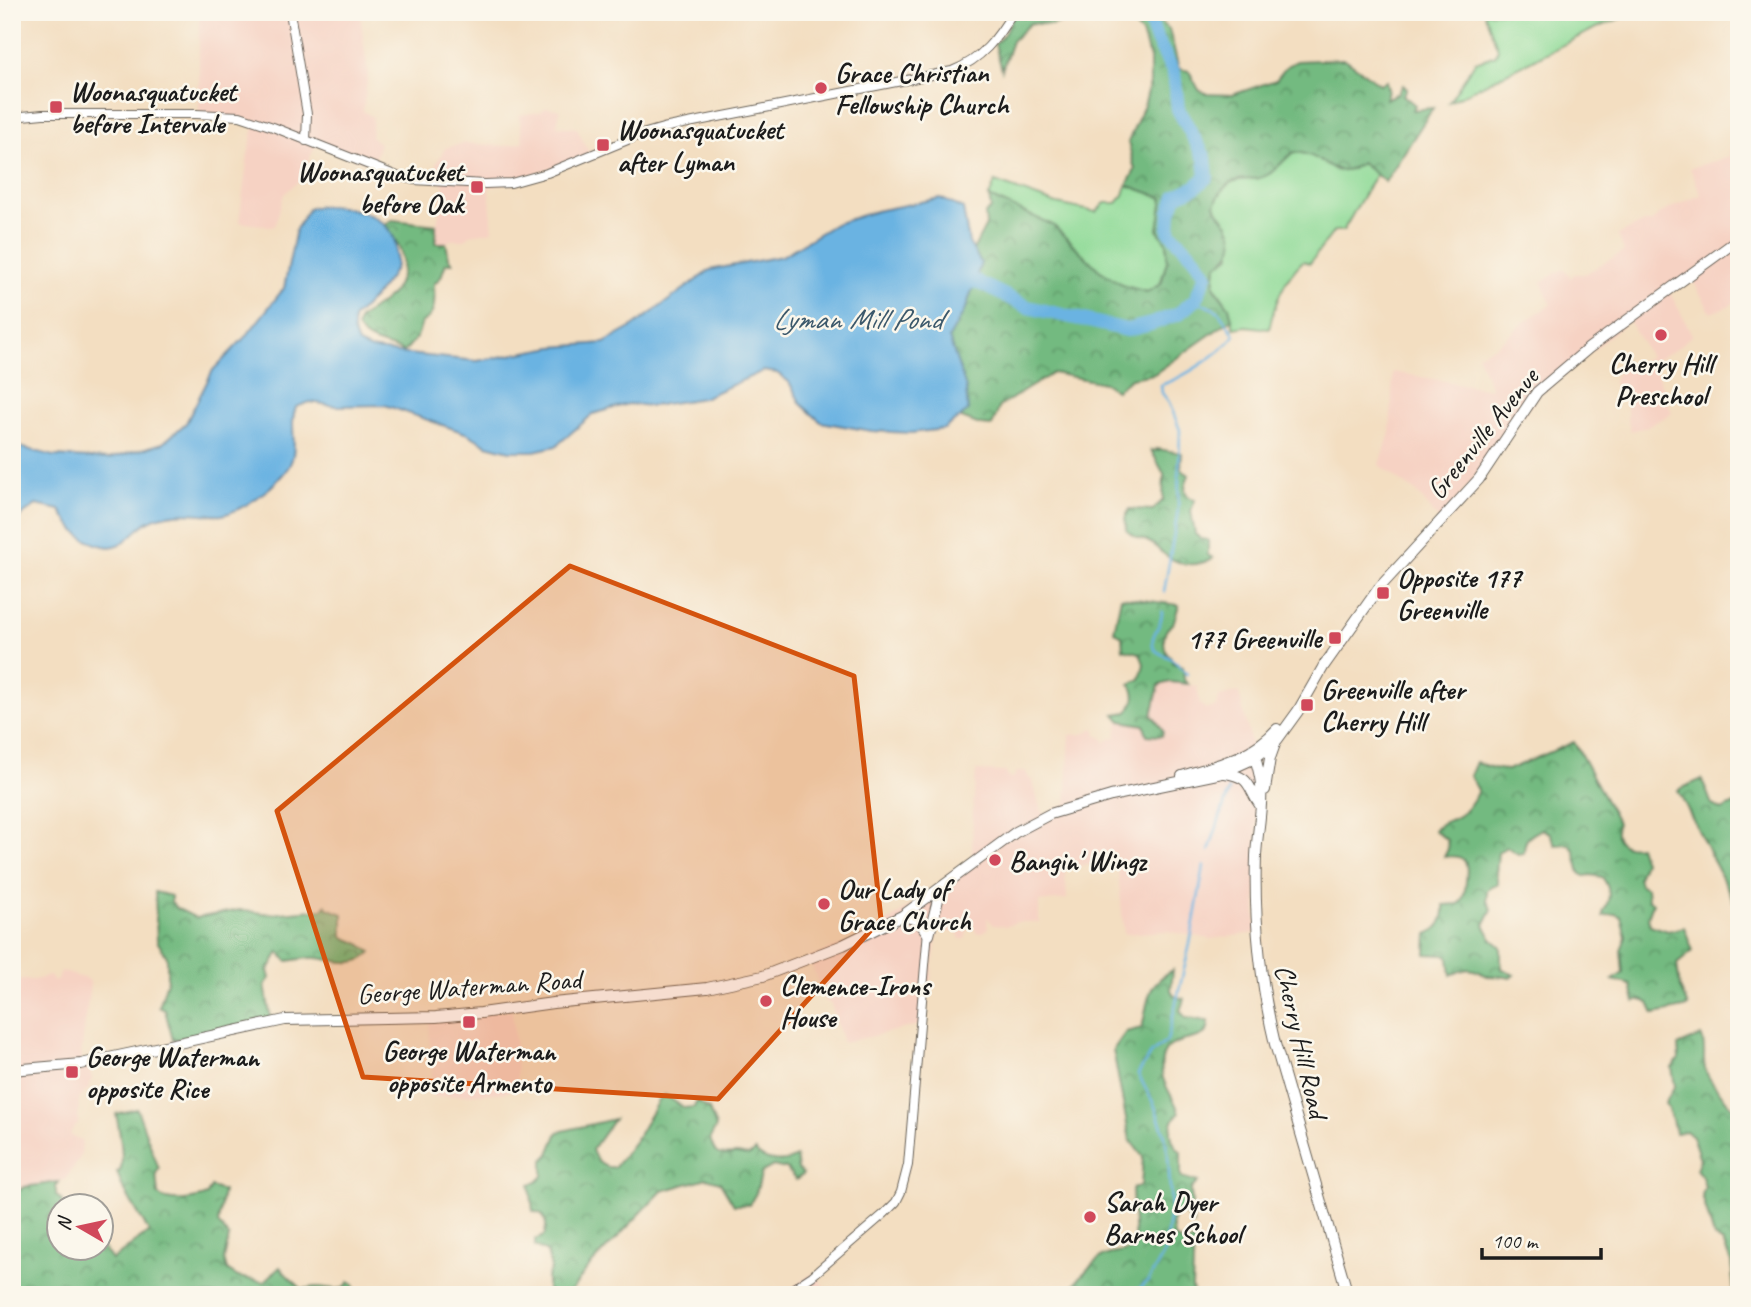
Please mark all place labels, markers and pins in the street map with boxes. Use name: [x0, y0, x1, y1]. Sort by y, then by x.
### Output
place label: Grace Christian Fellowship Church: [835, 55, 1010, 122]
place label: Woonasquatucket before Intervale: [70, 74, 239, 141]
marker: Grace Christian Fellowship Church: [813, 80, 829, 96]
marker: Woonasquatucket before Intervale: [48, 99, 64, 115]
place label: Woonasquatucket after Lyman: [617, 112, 786, 180]
marker: Woonasquatucket after Lyman: [595, 137, 611, 153]
place label: Woonasquatucket before Oak: [297, 154, 466, 221]
marker: Woonasquatucket before Oak: [469, 179, 485, 195]
marker: Cherry Hill Preschool: [1653, 327, 1669, 343]
place label: Cherry Hill Preschool: [1609, 346, 1718, 413]
place label: Opposite 177 Greenville: [1397, 560, 1523, 627]
marker: Opposite 177 Greenville: [1375, 585, 1391, 601]
place label: 177 Greenville: [1187, 621, 1324, 656]
marker: 177 Greenville: [1327, 630, 1343, 646]
place label: Greenville after Cherry Hill: [1321, 672, 1467, 739]
marker: Greenville after Cherry Hill: [1299, 697, 1315, 713]
place label: Bangin' Wingz: [1009, 843, 1148, 878]
marker: Bangin' Wingz: [987, 852, 1003, 868]
place label: Our Lady of Grace Church: [838, 871, 972, 938]
marker: Our Lady of Grace Church: [816, 896, 832, 912]
place label: Clemence-Irons House: [780, 968, 933, 1035]
marker: Clemence-Irons House: [758, 993, 774, 1009]
marker: George Waterman opposite Armento: [461, 1014, 477, 1030]
place label: George Waterman opposite Armento: [383, 1033, 558, 1100]
place label: George Waterman opposite Rice: [86, 1039, 261, 1106]
marker: George Waterman opposite Rice: [64, 1064, 80, 1080]
place label: Sarah Dyer Barnes School: [1104, 1184, 1247, 1251]
marker: Sarah Dyer Barnes School: [1082, 1209, 1098, 1225]

